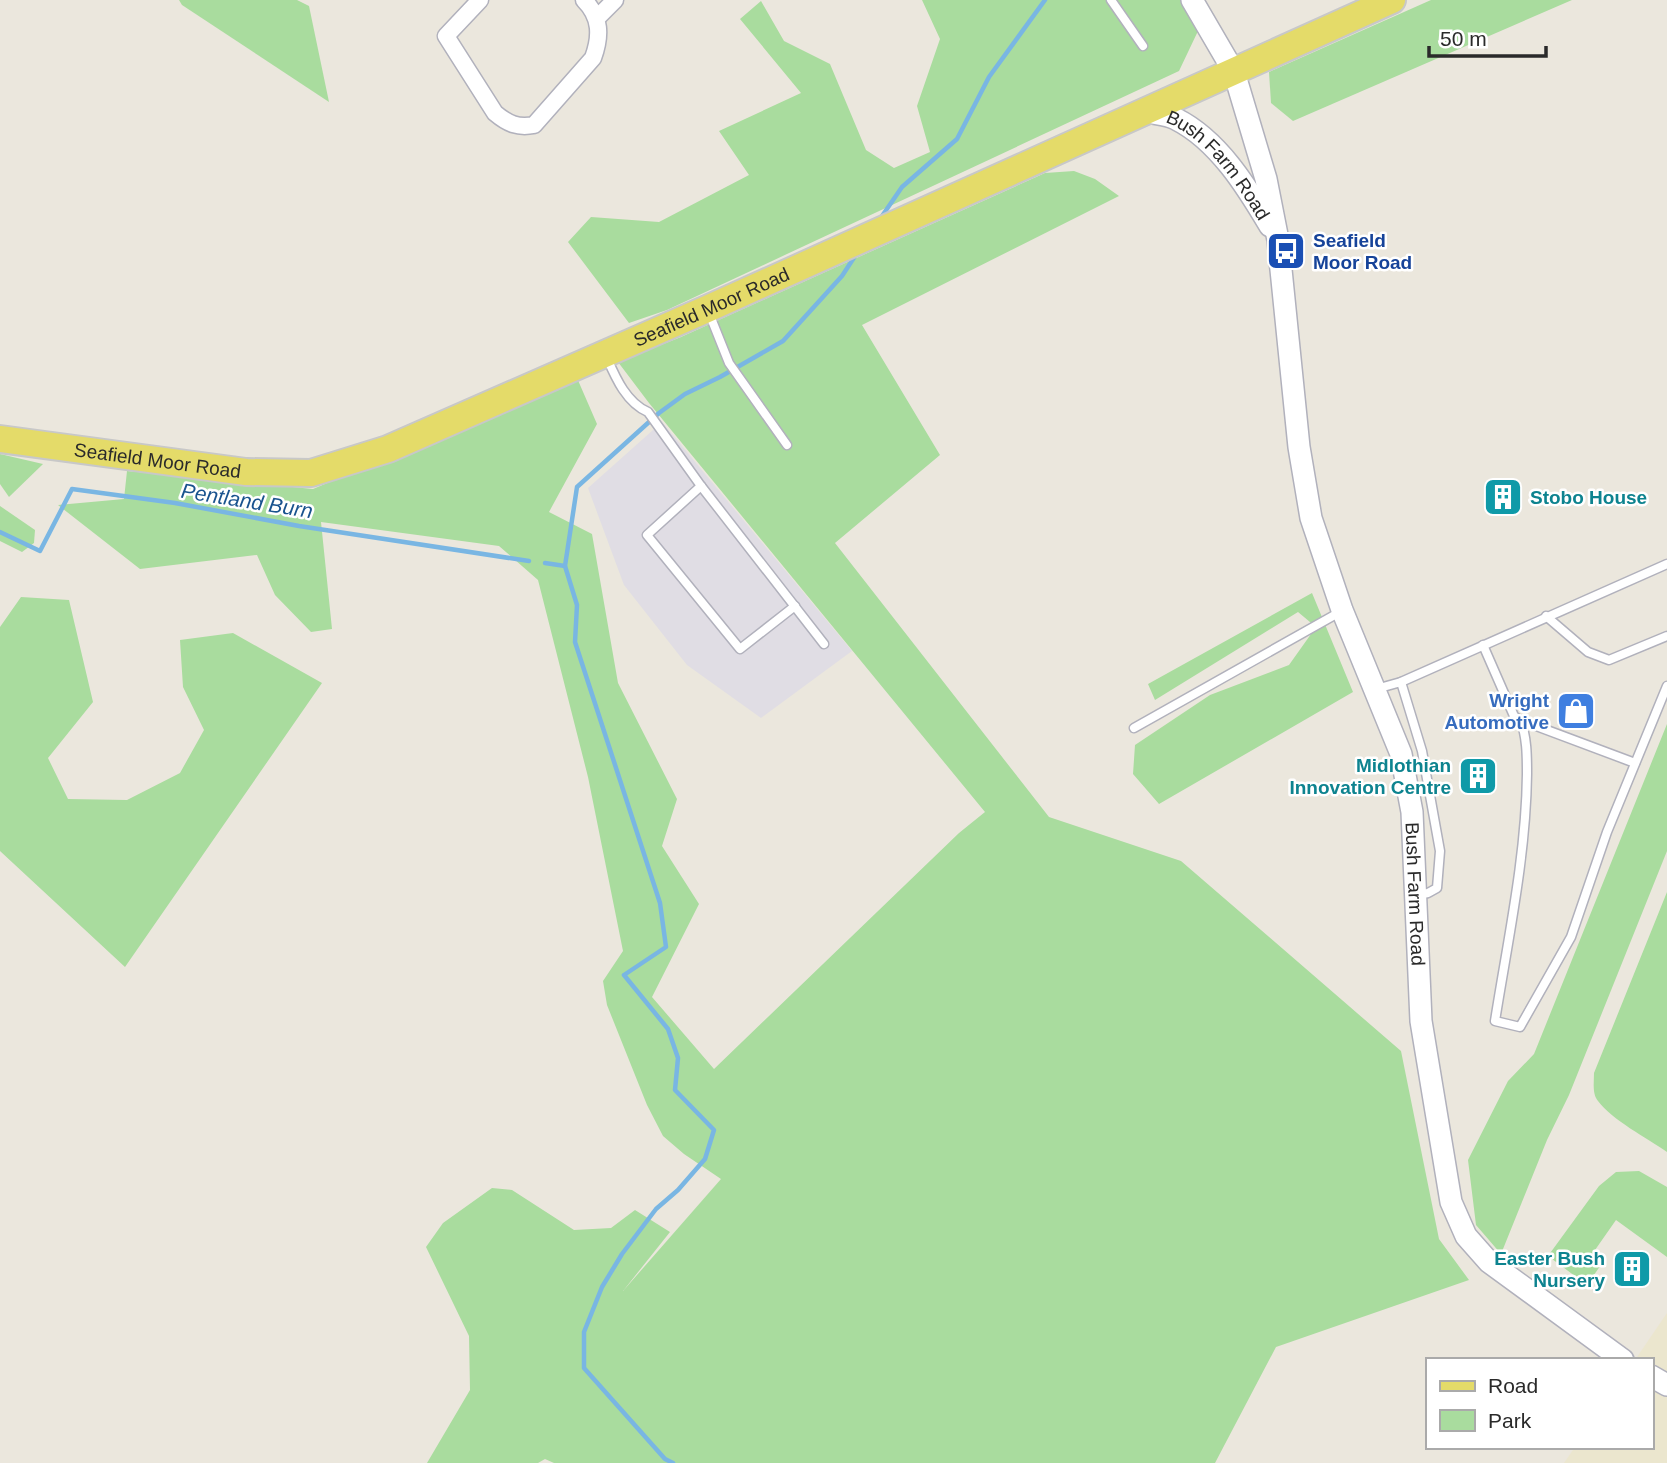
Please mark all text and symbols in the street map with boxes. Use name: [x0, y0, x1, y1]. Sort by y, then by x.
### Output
scale bar: [1429, 14, 1546, 58]
text: 50 m: [1440, 27, 1487, 50]
street label: Bush Farm Road: [1163, 106, 1274, 224]
bus stop icon: Seafield Moor Road: [1265, 230, 1307, 272]
place label: Seafield Moor Road: [1313, 230, 1412, 273]
street label: Seafield Moor Road: [630, 263, 792, 351]
street label: Seafield Moor Road: [73, 439, 242, 482]
building icon: Stobo House: [1482, 476, 1524, 518]
water label: Pentland Burn: [180, 479, 315, 522]
place label: Stobo House: [1530, 487, 1647, 508]
place label: Wright Automotive: [1445, 690, 1550, 733]
shop icon: Wright Automotive: [1555, 690, 1597, 732]
place label: Midlothian Innovation Centre: [1289, 755, 1451, 798]
building icon: Midlothian Innovation Centre: [1457, 755, 1499, 797]
street label: Bush Farm Road: [1401, 822, 1429, 966]
place label: Easter Bush Nursery: [1494, 1248, 1605, 1291]
building icon: Easter Bush Nursery: [1611, 1248, 1653, 1290]
legend: [1426, 1358, 1653, 1449]
text: Road: [1488, 1374, 1538, 1397]
text: Park: [1488, 1409, 1532, 1432]

